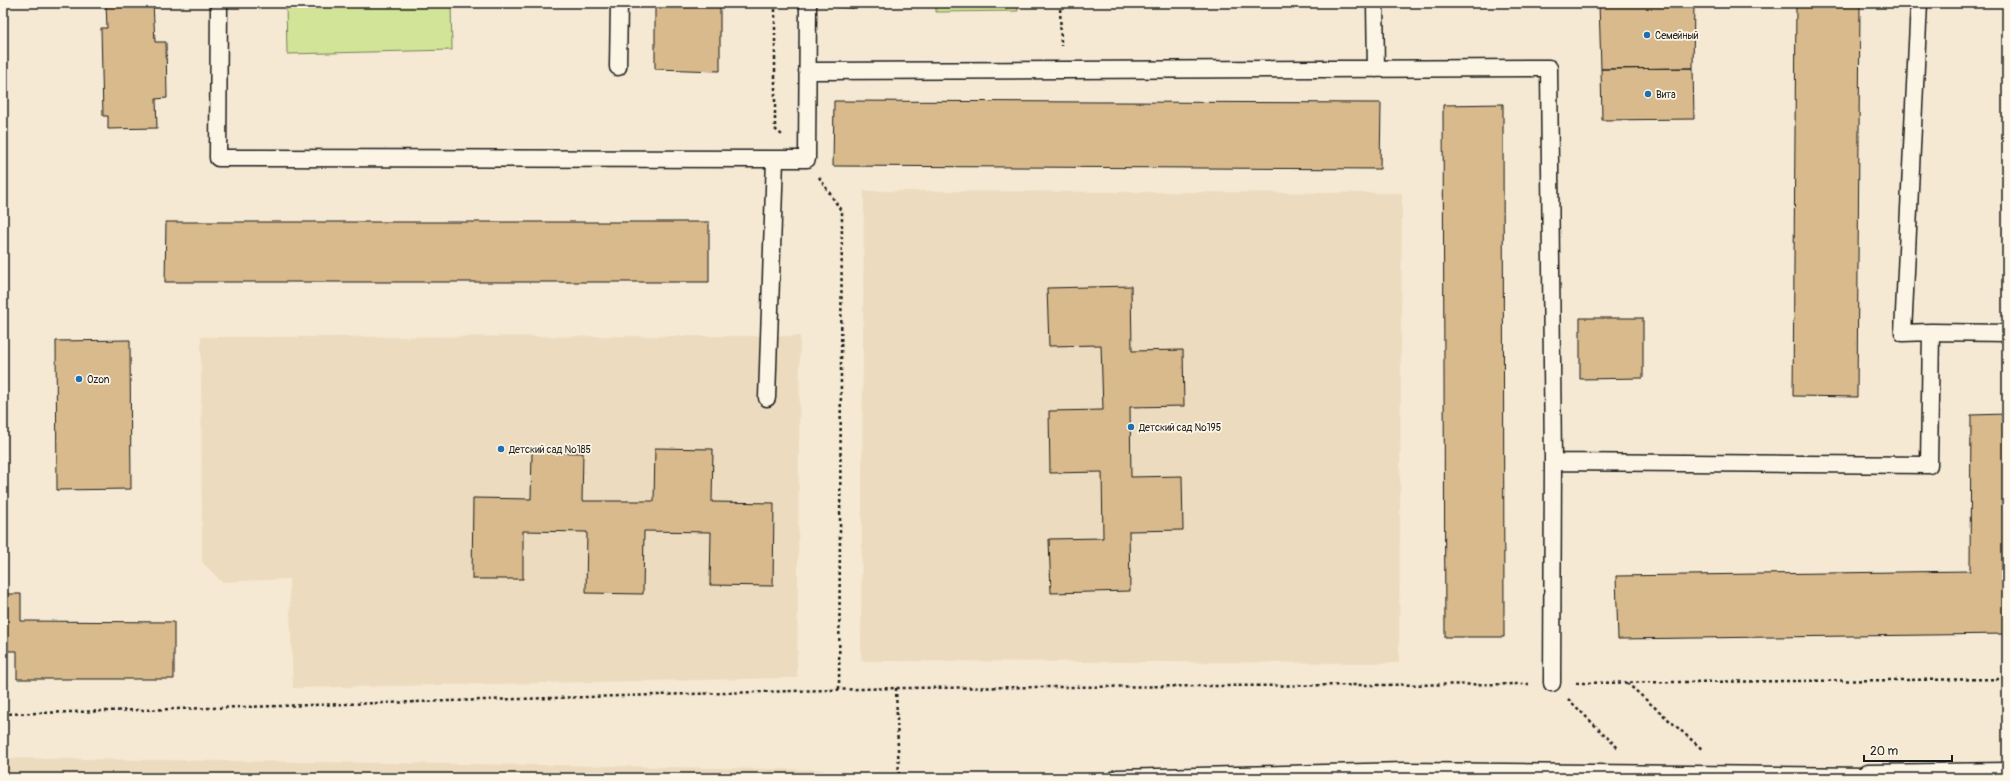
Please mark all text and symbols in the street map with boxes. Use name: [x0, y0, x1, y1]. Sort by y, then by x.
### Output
marker: Семейный: [1642, 30, 1652, 40]
place label: Семейный: [1655, 30, 1699, 42]
marker: Вита: [1643, 89, 1653, 99]
place label: Вита: [1656, 89, 1676, 101]
marker: Ozon: [74, 374, 84, 384]
place label: Ozon: [87, 374, 110, 386]
marker: Детский сад №195: [1126, 422, 1136, 432]
place label: Детский сад №195: [1138, 422, 1221, 434]
marker: Детский сад №185: [496, 444, 506, 454]
place label: Детский сад №185: [508, 444, 591, 456]
scale bar: [1864, 737, 1952, 763]
text: 20 m: [1870, 744, 1899, 759]

